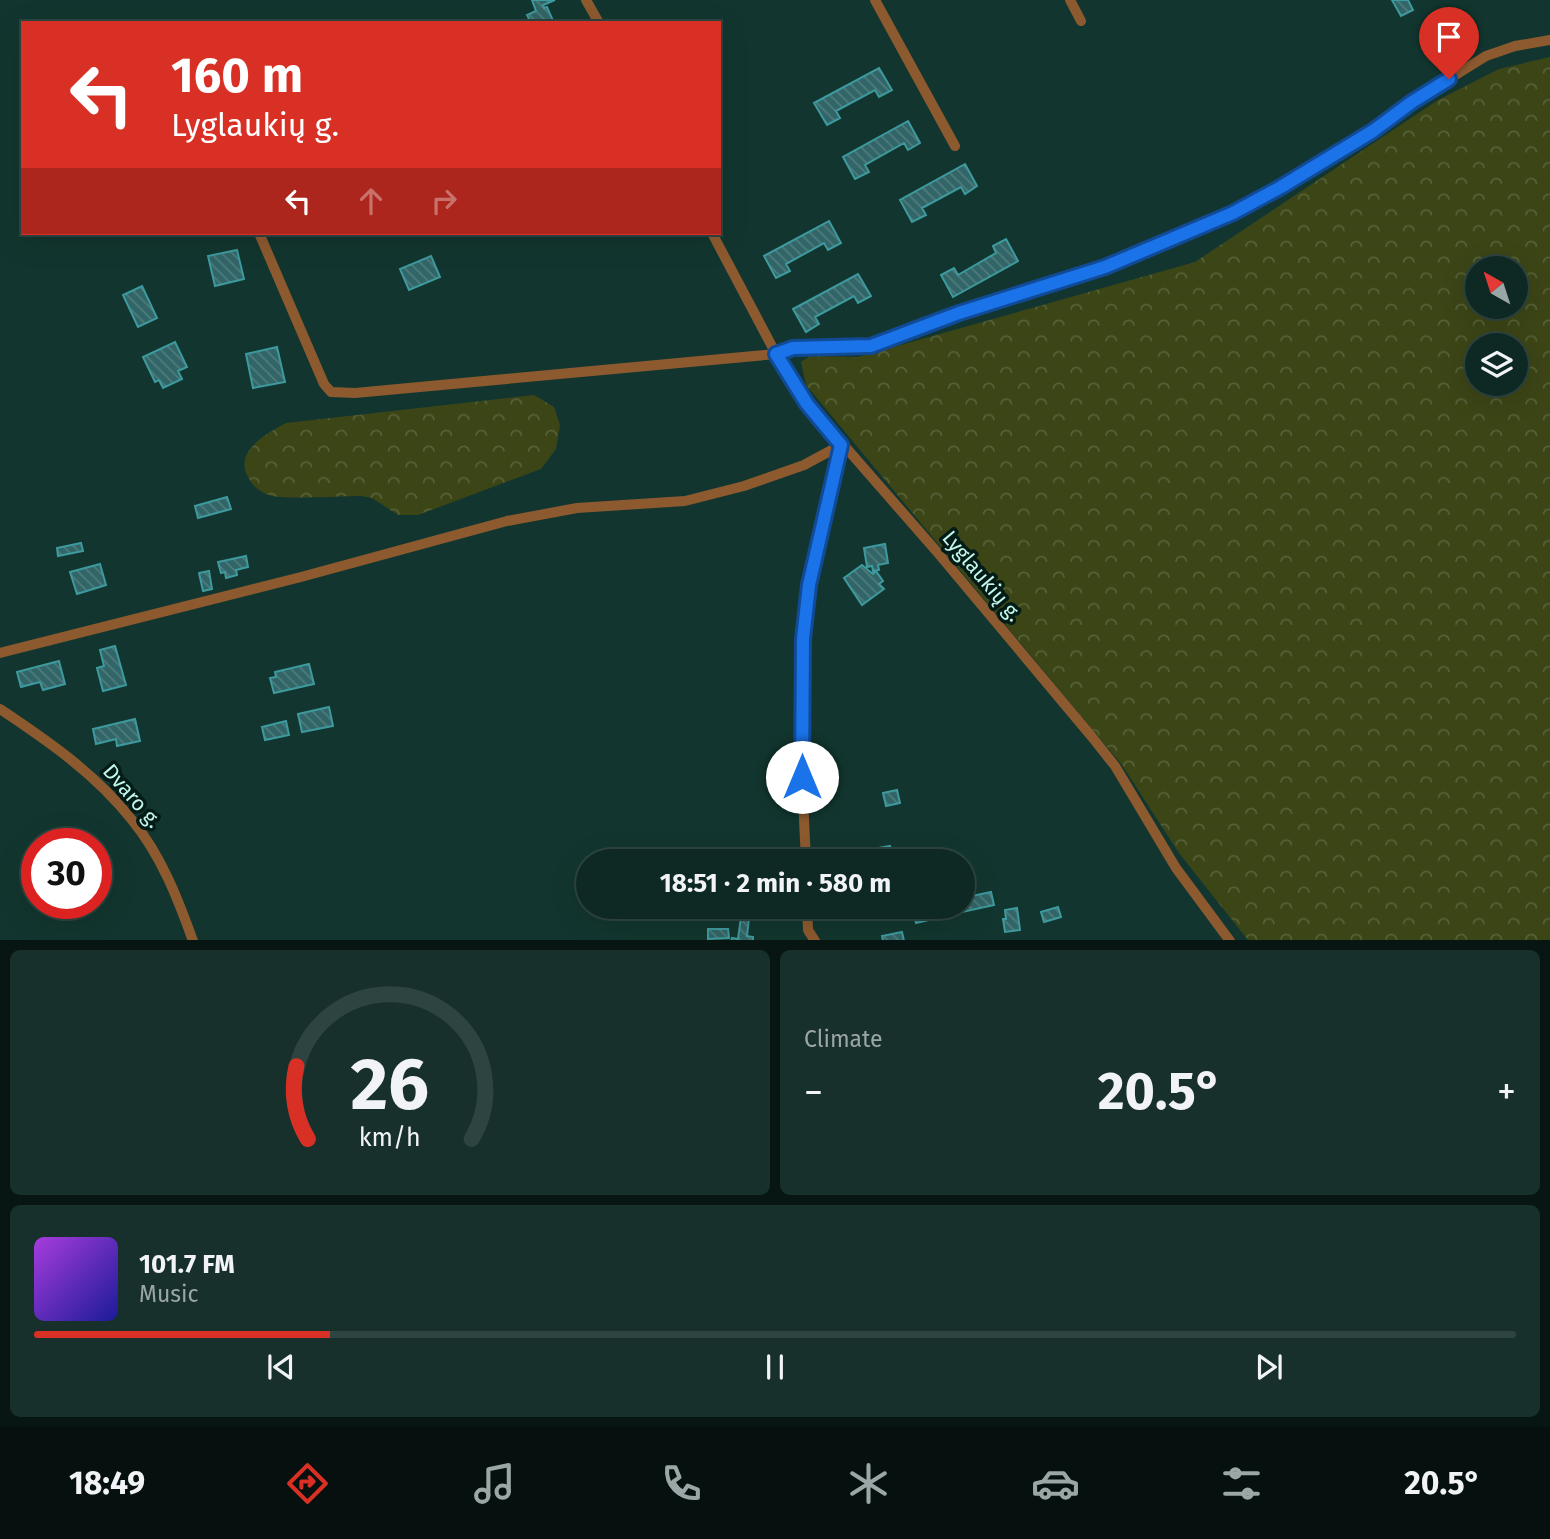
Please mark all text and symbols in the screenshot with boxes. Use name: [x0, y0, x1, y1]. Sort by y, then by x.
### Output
pin: [1419, 7, 1479, 79]
icon: arrive: [1430, 18, 1468, 56]
text: 160 m: [171, 46, 303, 105]
icon: left: [56, 49, 147, 140]
text: Lyglaukių g.: [171, 106, 339, 144]
icon: left: [279, 182, 317, 220]
icon: ahead: [352, 182, 390, 220]
icon: right: [425, 182, 463, 220]
north arrow: [1465, 256, 1528, 318]
map controls: [1465, 256, 1528, 396]
button: layers: [1465, 333, 1528, 396]
street label: Lyglaukių g.: [937, 525, 1027, 627]
position arrow: [765, 740, 839, 814]
street label: Dvaro g.: [97, 759, 167, 833]
speed limit sign: 30: [21, 828, 112, 919]
text: 18:51 · 2 min · 580 m: [660, 868, 891, 899]
text: Climate: [804, 1025, 883, 1053]
text: 26: [351, 1041, 429, 1128]
text: 20.5°: [1098, 1060, 1222, 1123]
text: −: [804, 1069, 823, 1115]
text: +: [1497, 1069, 1516, 1115]
text: km/h: [359, 1122, 421, 1152]
text: 101.7 FM: [139, 1249, 235, 1280]
text: Music: [139, 1280, 199, 1308]
icon: previous: [262, 1348, 300, 1386]
icon: pause: [756, 1348, 794, 1386]
icon: next: [1250, 1348, 1288, 1386]
icon: directions: [283, 1459, 332, 1508]
icon: music: [470, 1459, 519, 1508]
icon: phone: [657, 1459, 706, 1508]
icon: climate: [844, 1459, 893, 1508]
icon: car: [1031, 1459, 1080, 1508]
icon: filters: [1217, 1459, 1266, 1508]
text: 18:49: [69, 1464, 145, 1502]
text: 20.5°: [1404, 1464, 1481, 1502]

